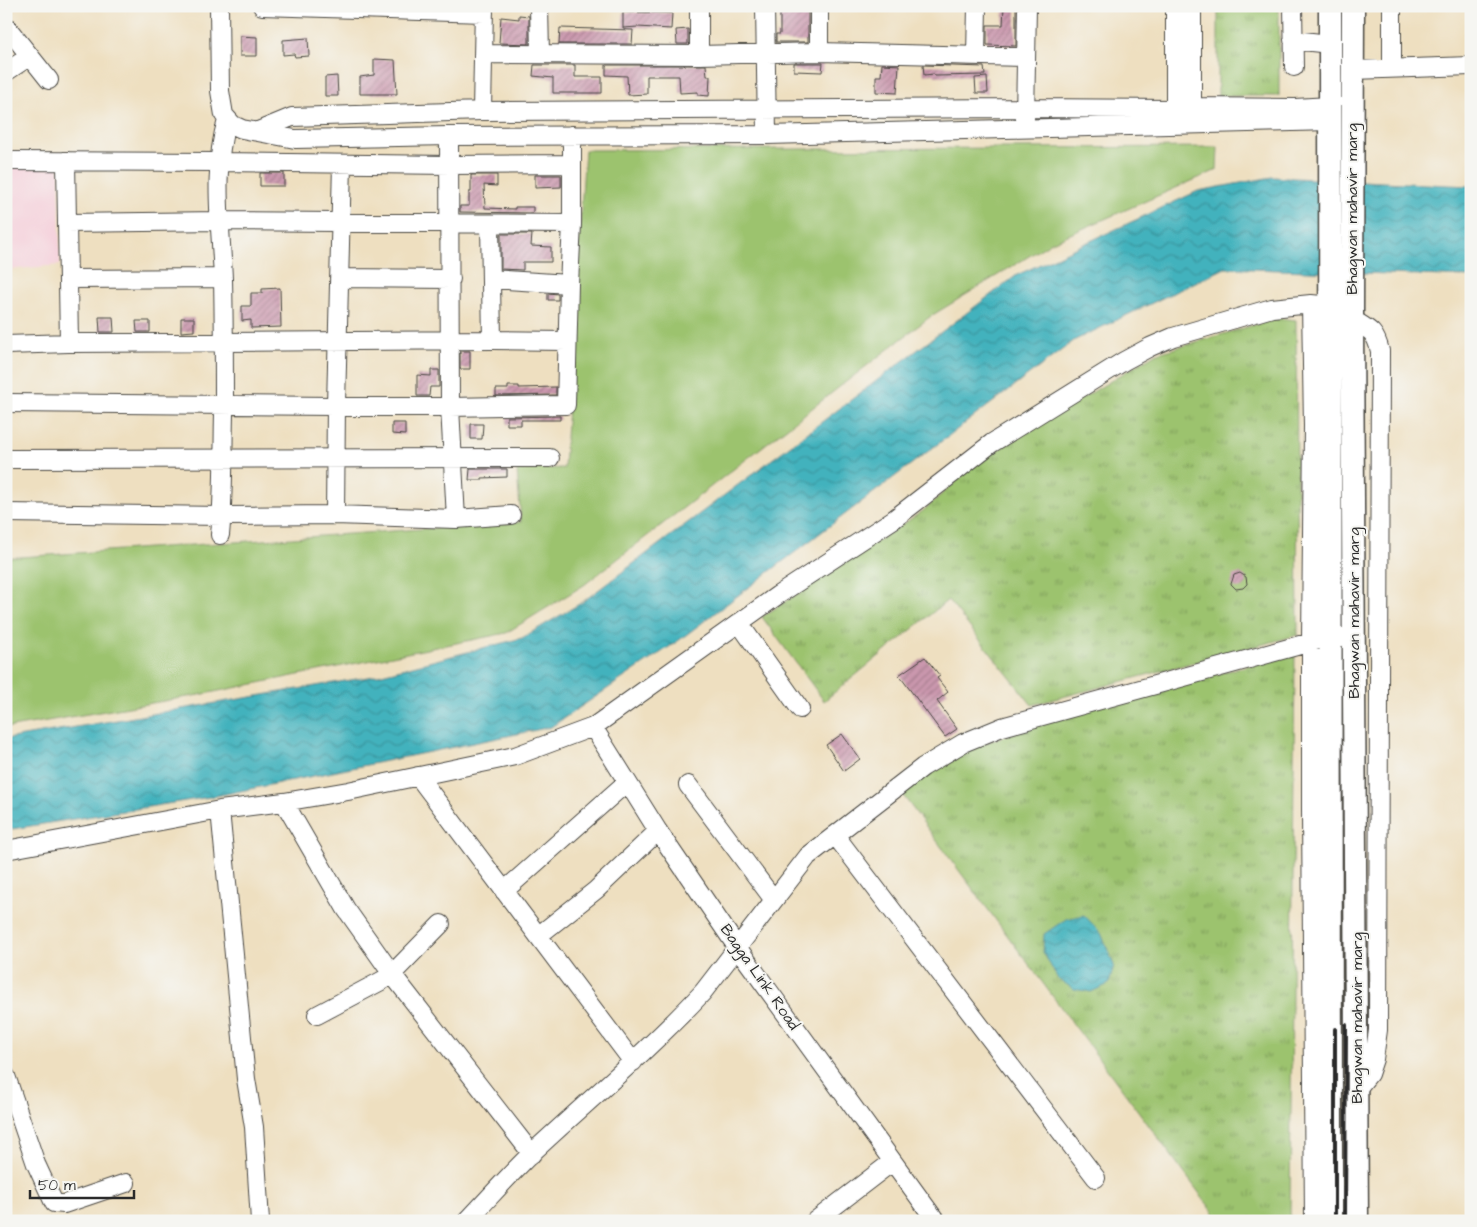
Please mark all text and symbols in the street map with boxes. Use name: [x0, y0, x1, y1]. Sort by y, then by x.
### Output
street label: Bhagwan mahavir marg: [1341, 123, 1364, 295]
street label: Bhagwan mahavir marg: [1343, 527, 1366, 699]
street label: Bagga Link Road: [714, 919, 805, 1035]
street label: Bhagwan mahavir marg: [1346, 932, 1369, 1104]
scale bar: [30, 1167, 134, 1199]
text: 50 m: [38, 1175, 76, 1196]

